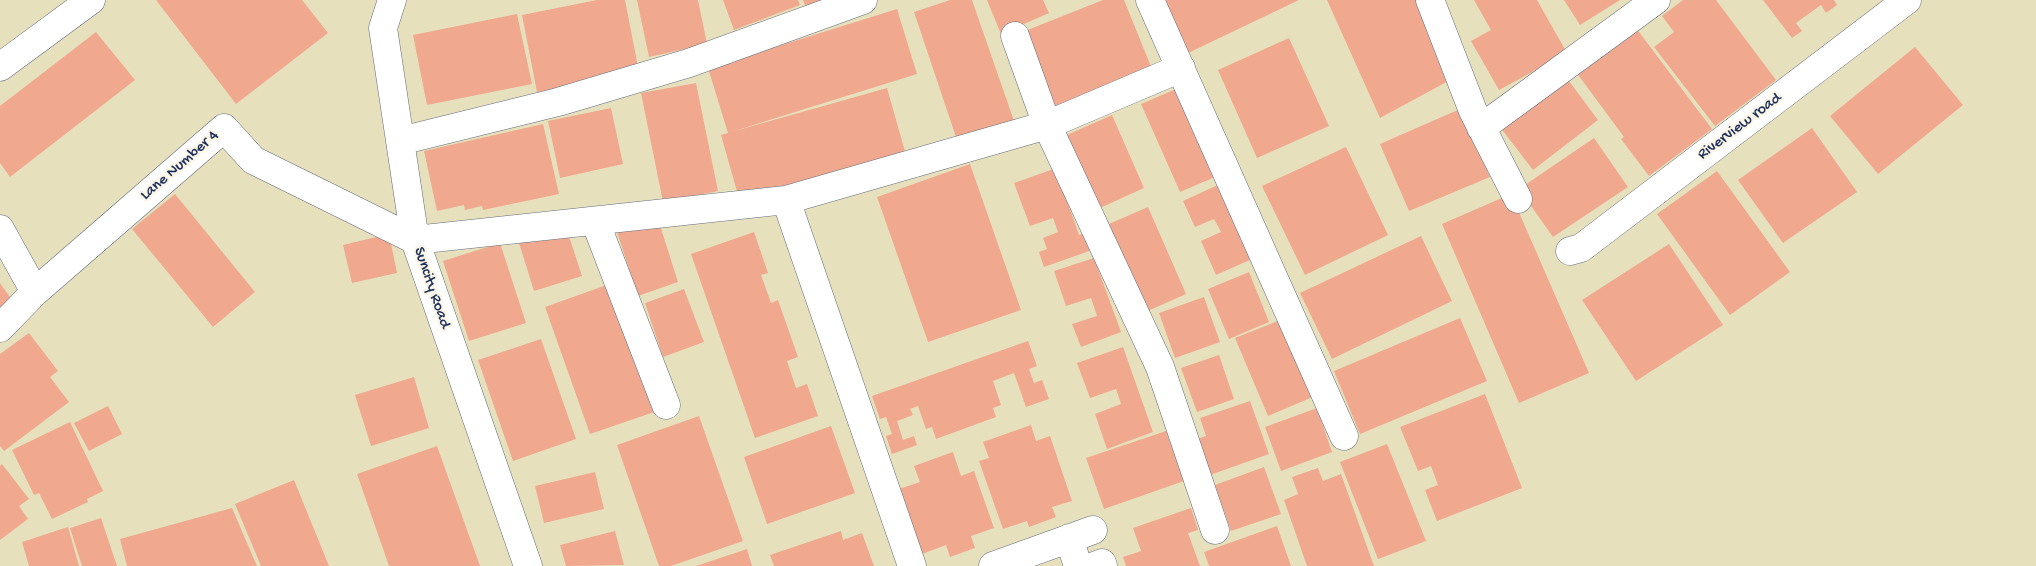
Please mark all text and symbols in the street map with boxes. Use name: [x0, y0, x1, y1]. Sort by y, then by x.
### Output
street label: Riverview road: [1694, 89, 1786, 165]
street label: Lane Number 4: [137, 127, 223, 205]
street label: Suncity Road: [408, 245, 454, 331]

